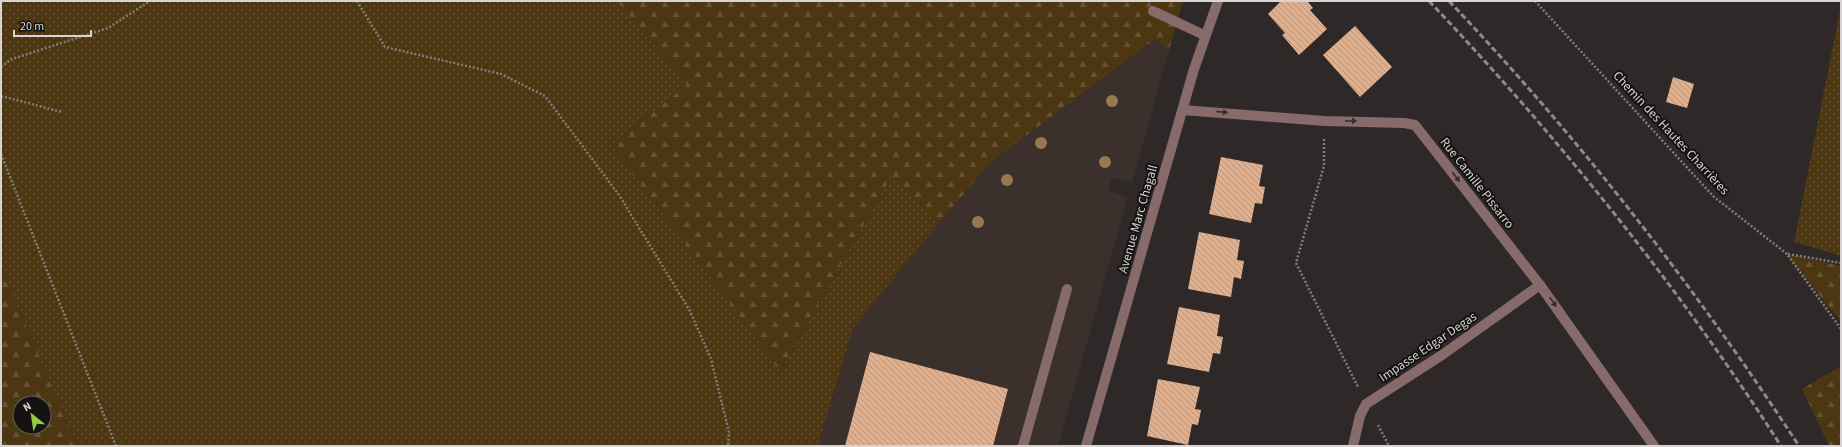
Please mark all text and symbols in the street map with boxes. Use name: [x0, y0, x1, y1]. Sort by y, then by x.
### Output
scale bar: [14, 12, 91, 38]
text: 20 m: [20, 18, 44, 35]
street label: Chemin des Hautes Charrières: [1609, 67, 1734, 199]
one-way arrow: [1216, 109, 1228, 115]
one-way arrow: [1345, 118, 1357, 125]
street label: Rue Camille Pissarro: [1436, 134, 1518, 232]
street label: Avenue Marc Chagall: [1114, 163, 1162, 275]
one-way arrow: [1451, 172, 1460, 183]
one-way arrow: [1549, 297, 1557, 307]
street label: Impasse Edgar Degas: [1376, 307, 1481, 386]
north arrow: [12, 395, 52, 435]
text: N: [20, 398, 34, 415]

